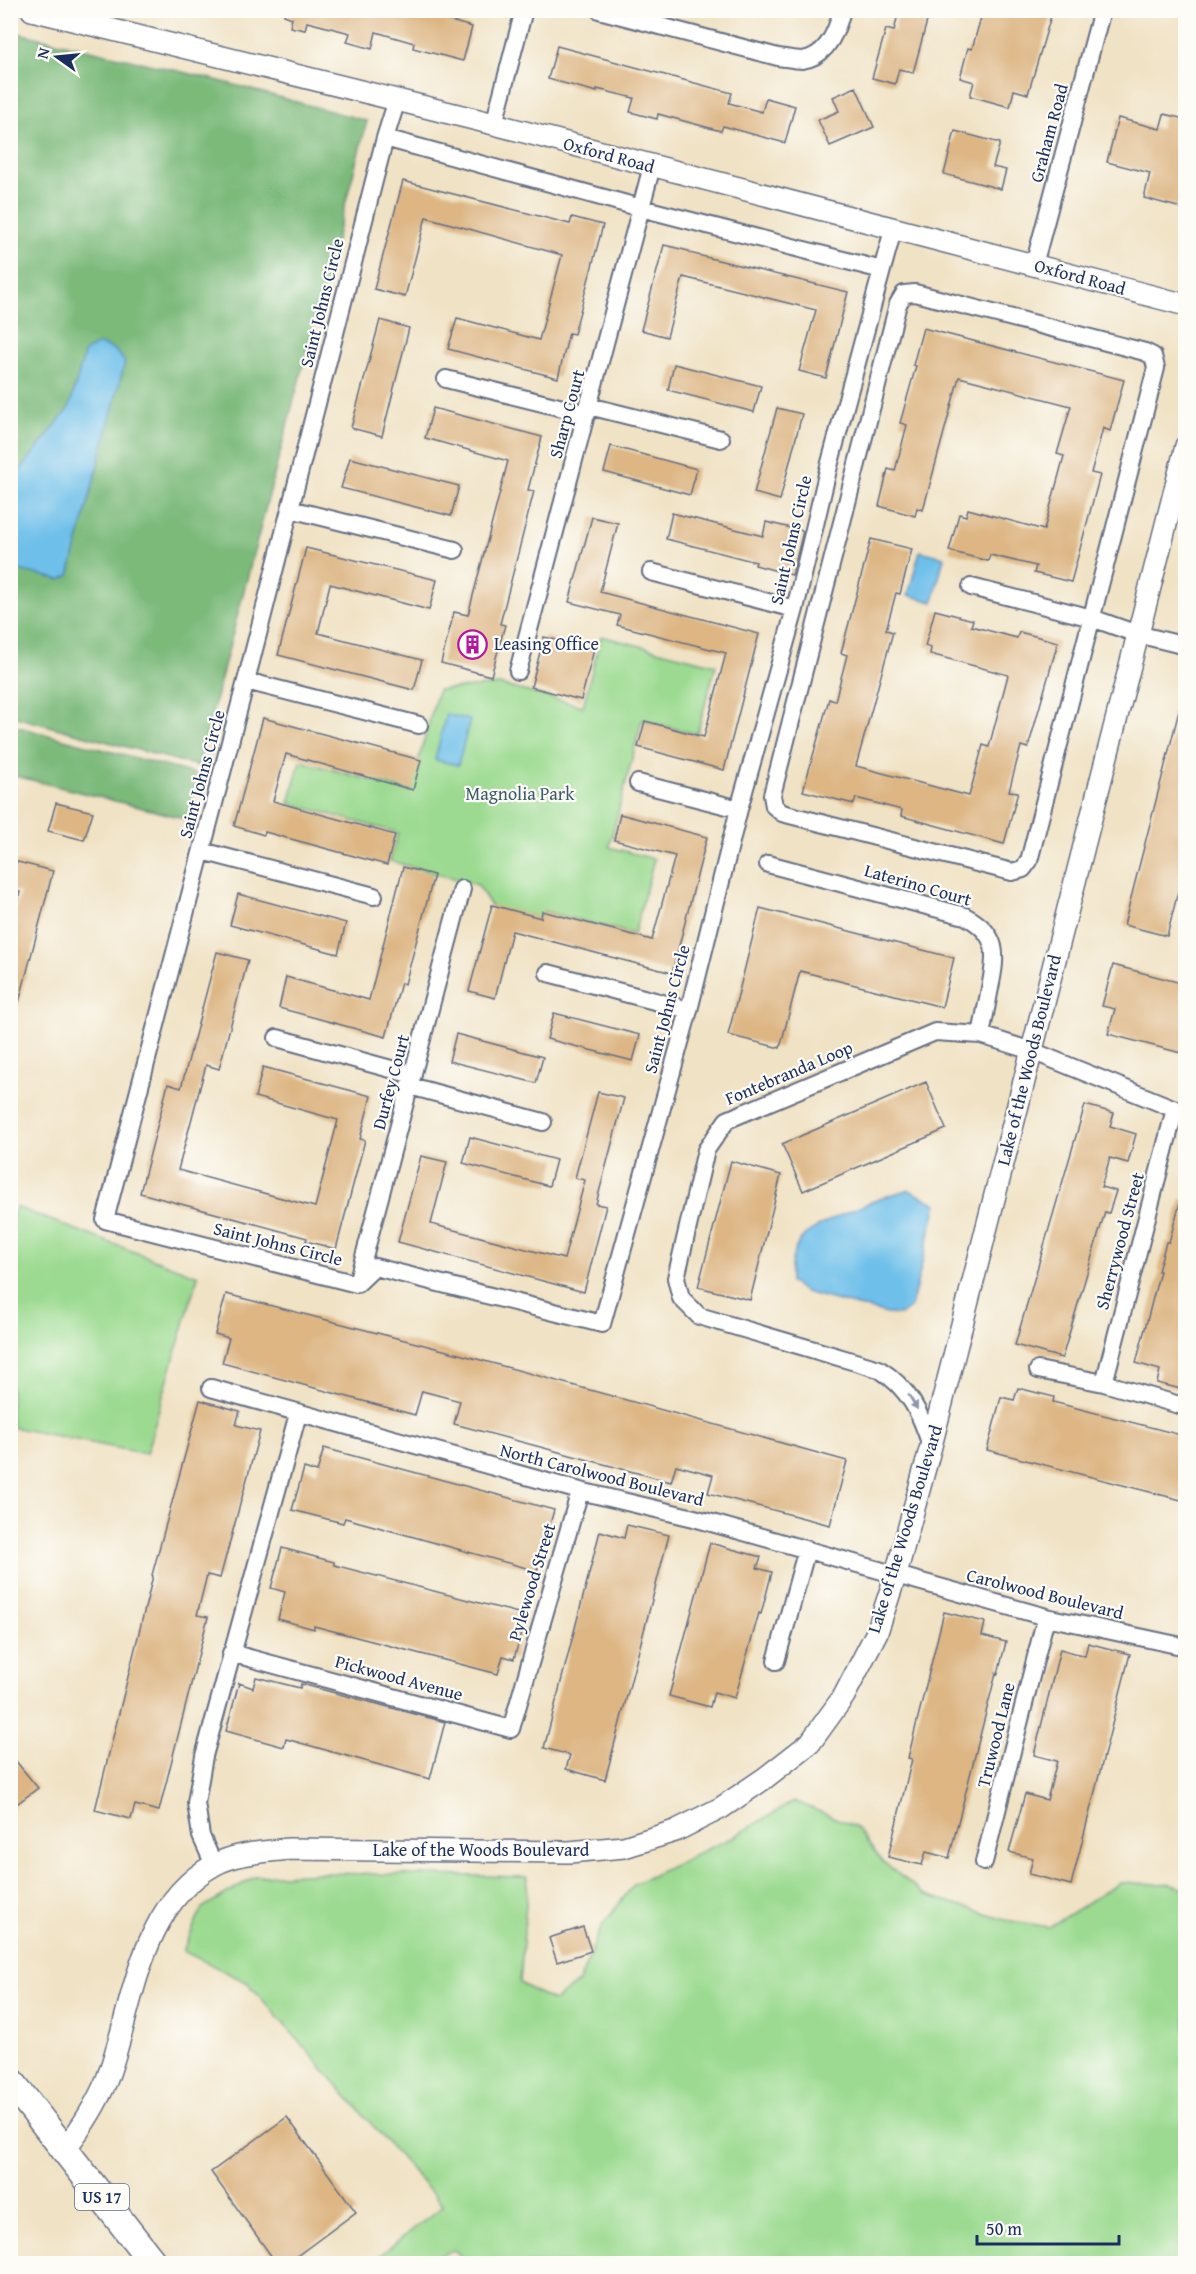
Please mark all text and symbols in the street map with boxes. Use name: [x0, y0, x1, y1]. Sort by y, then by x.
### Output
north arrow: [27, 27, 87, 87]
text: N: [30, 45, 56, 61]
street label: Graham Road: [1022, 80, 1075, 185]
street label: Oxford Road: [560, 129, 658, 180]
street label: Saint Johns Circle: [292, 235, 351, 370]
street label: Oxford Road: [1031, 251, 1129, 302]
street label: Sharp Court: [542, 366, 591, 461]
street label: Saint Johns Circle: [762, 472, 819, 607]
building icon: Leasing Office: [457, 628, 489, 660]
place label: Leasing Office: [494, 630, 599, 657]
street label: Saint Johns Circle: [171, 707, 232, 841]
park label: Magnolia Park: [466, 780, 575, 807]
street label: Laterino Court: [861, 856, 975, 913]
street label: Saint Johns Circle: [636, 942, 697, 1076]
street label: Lake of the Woods Boulevard: [989, 951, 1068, 1168]
street label: Durfey Court: [365, 1031, 416, 1133]
street label: Fontebranda Loop: [721, 1033, 857, 1112]
street label: Sherrywood Street: [1088, 1169, 1151, 1313]
street label: Saint Johns Circle: [211, 1214, 346, 1273]
one-way arrow: [908, 1394, 918, 1411]
street label: Lake of the Woods Boulevard: [860, 1421, 949, 1636]
street label: North Carolwood Boulevard: [497, 1436, 707, 1513]
street label: Pylewood Street: [501, 1519, 562, 1644]
street label: Carolwood Boulevard: [964, 1561, 1127, 1626]
street label: Pickwood Avenue: [332, 1647, 466, 1708]
street label: Truwood Lane: [969, 1679, 1022, 1790]
street label: Lake of the Woods Boulevard: [373, 1836, 590, 1863]
road number: US 17: [75, 2184, 129, 2210]
scale bar: [977, 2208, 1120, 2246]
text: 50 m: [986, 2215, 1022, 2242]

